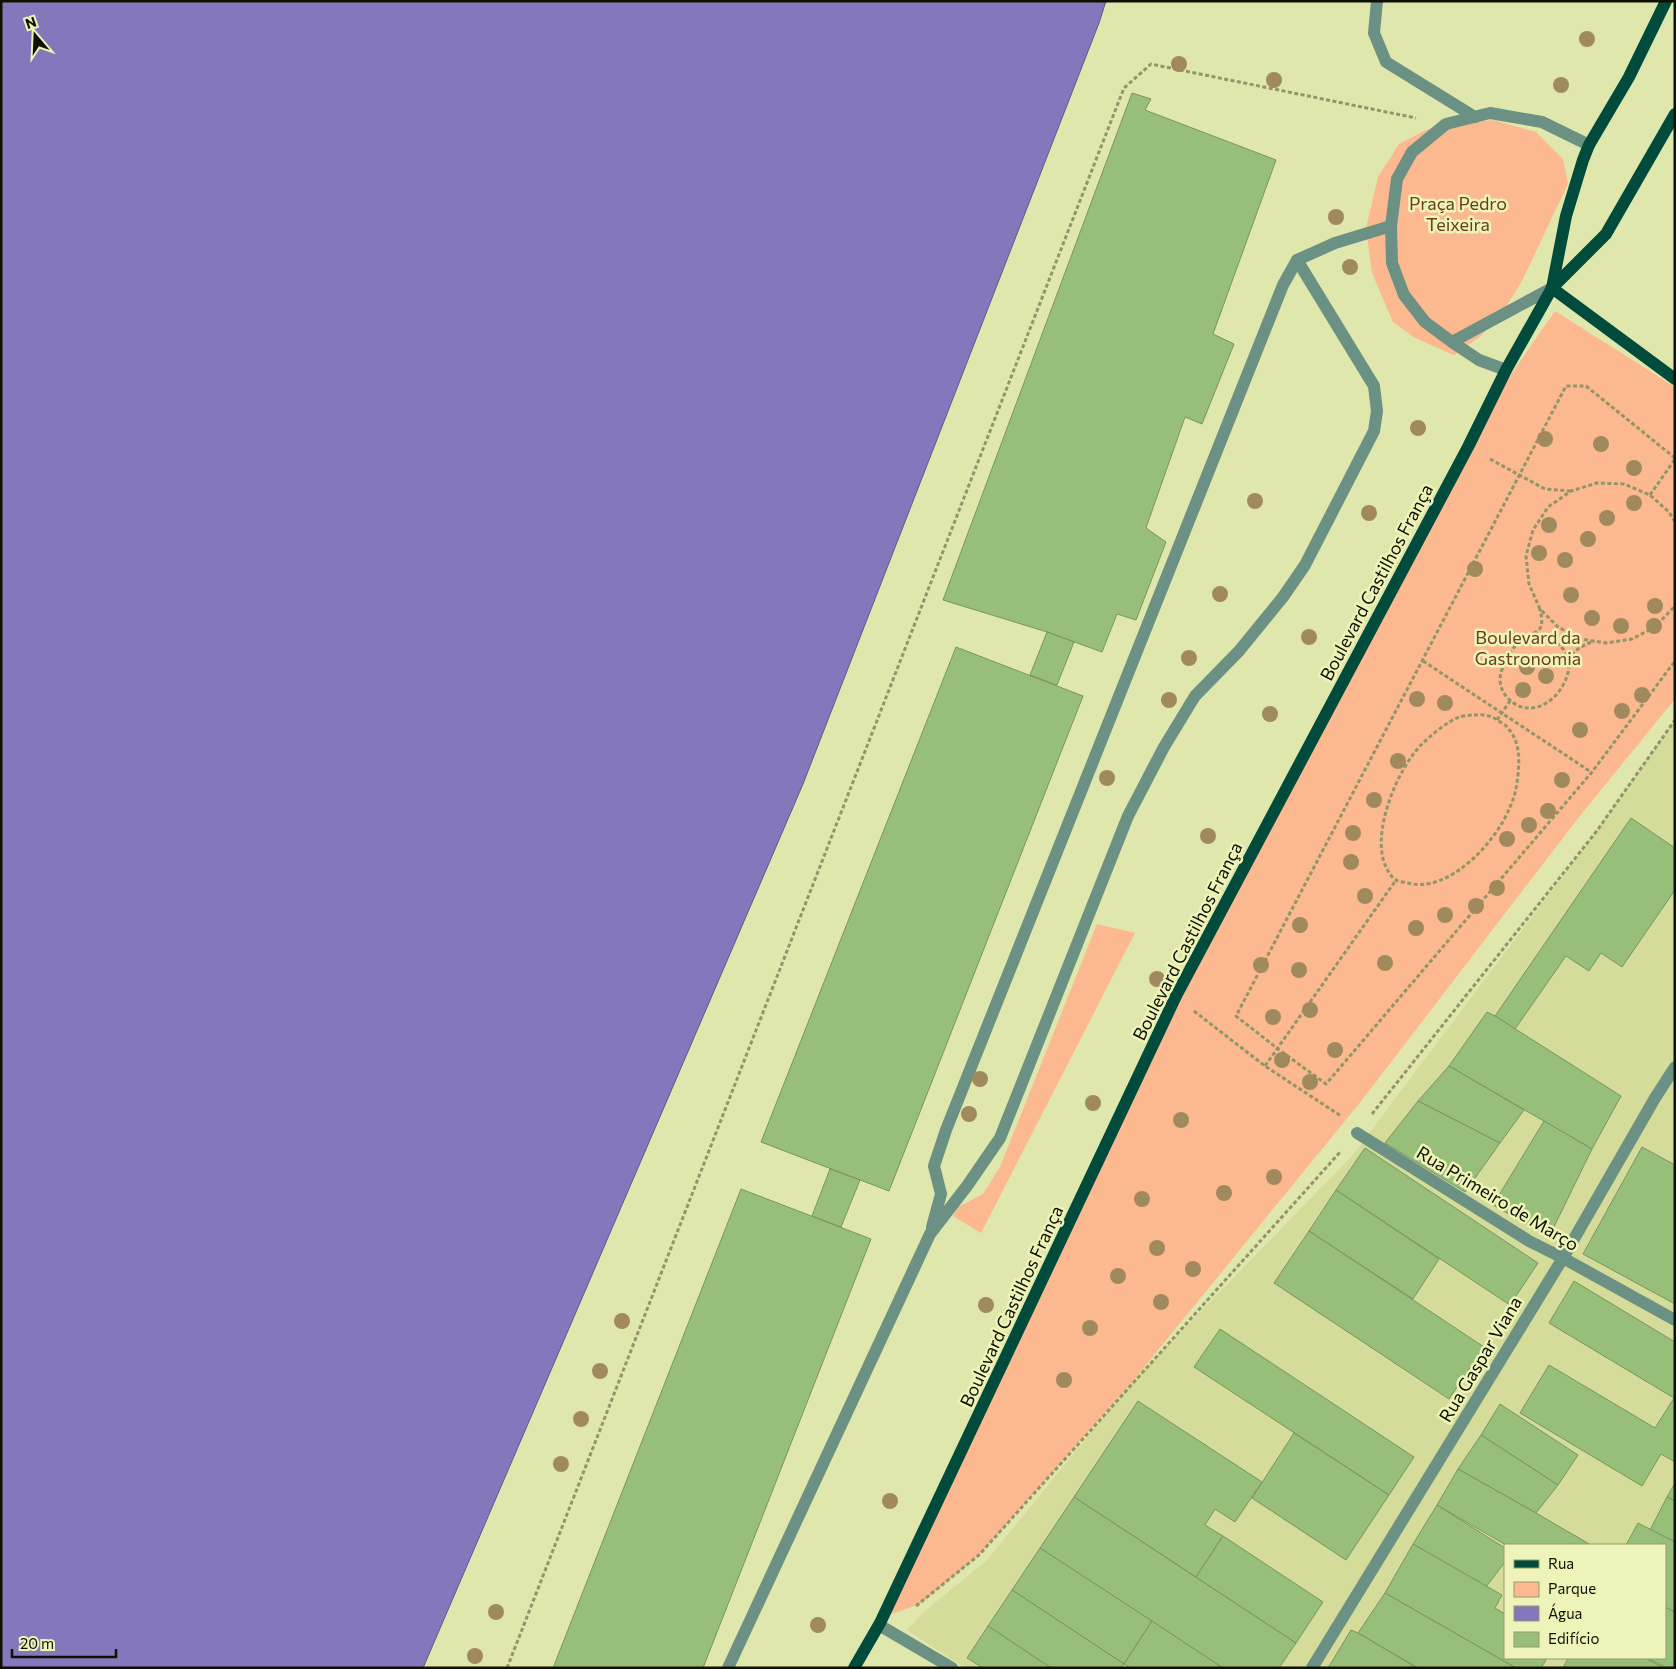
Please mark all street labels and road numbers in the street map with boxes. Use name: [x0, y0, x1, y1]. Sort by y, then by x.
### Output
street label: Boulevard Castilhos França: [1315, 480, 1437, 684]
street label: Boulevard Castilhos França: [1127, 838, 1247, 1044]
street label: Rua Primeiro de Março: [1413, 1141, 1583, 1255]
street label: Boulevard Castilhos França: [955, 1202, 1067, 1410]
street label: Rua Gaspar Viana: [1434, 1292, 1526, 1426]

